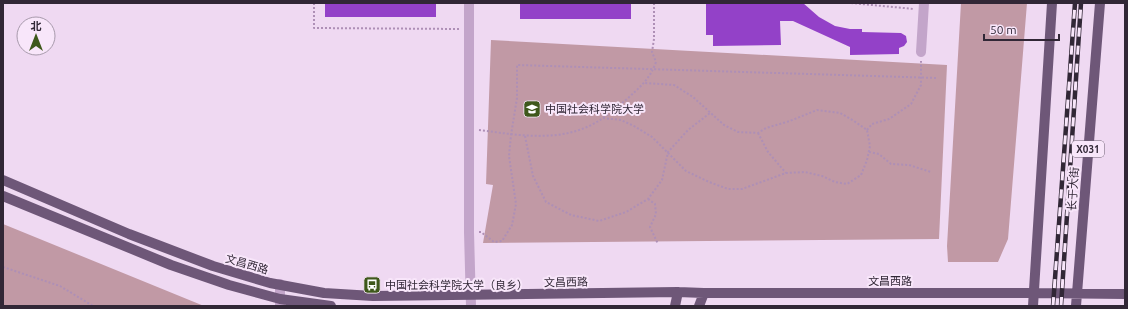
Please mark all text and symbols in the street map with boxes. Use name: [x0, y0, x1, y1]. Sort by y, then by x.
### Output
north arrow: [16, 16, 56, 56]
scale bar: [984, 16, 1059, 42]
text: 北: [31, 20, 42, 32]
text: 50 m: [990, 23, 1017, 36]
school or university icon: 中国社会科学院大学: [522, 99, 542, 119]
place label: 中国社会科学院大学: [545, 103, 644, 115]
road number: X031: [1072, 141, 1104, 157]
street label: 长于大街: [1065, 167, 1081, 211]
street label: 文昌西路: [224, 252, 270, 276]
bus stop icon: 中国社会科学院大学（良乡）: [362, 275, 382, 295]
street label: 文昌西路: [868, 275, 912, 287]
street label: 文昌西路: [544, 276, 588, 288]
place label: 中国社会科学院大学（良乡）: [385, 279, 528, 291]

